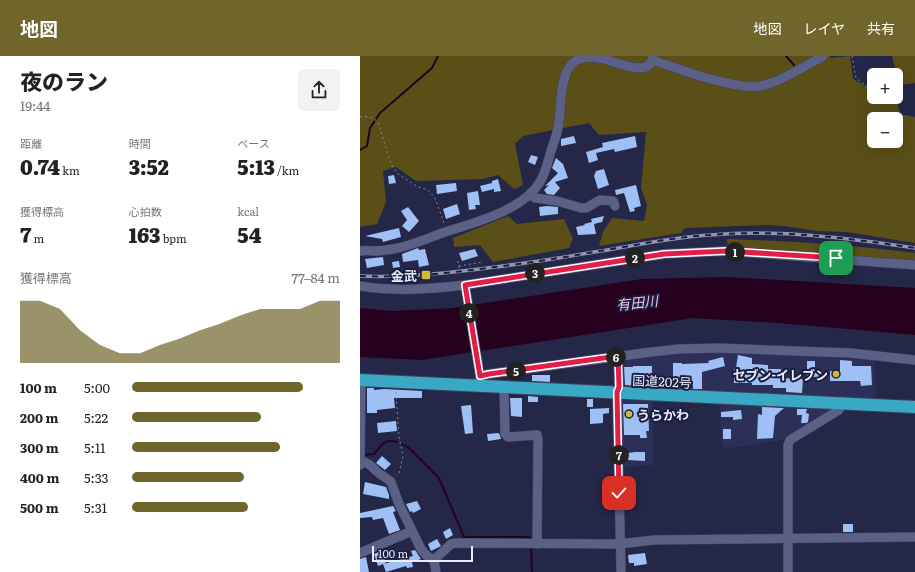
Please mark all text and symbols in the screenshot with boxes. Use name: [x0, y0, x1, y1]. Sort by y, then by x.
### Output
text: 地図: [20, 14, 58, 42]
text: 地図: [753, 18, 781, 38]
text: レイヤ: [803, 18, 845, 38]
text: 共有: [867, 18, 895, 38]
text: 夜のラン: [20, 64, 108, 97]
map controls: [867, 68, 903, 148]
button: +: [867, 68, 903, 104]
button: share: [298, 69, 340, 111]
text: 19:44: [20, 96, 51, 115]
button: −: [867, 112, 903, 148]
text: 距離: [20, 135, 42, 151]
text: 時間: [129, 135, 151, 151]
text: ペース: [237, 135, 270, 151]
text: 0.74: [20, 151, 60, 181]
text: 3:52: [129, 151, 169, 181]
text: 5:13: [237, 151, 275, 181]
text: km: [60, 162, 80, 178]
text: /km: [275, 162, 299, 178]
text: 獲得標高: [20, 203, 64, 219]
text: 心拍数: [129, 203, 162, 219]
text: kcal: [237, 203, 259, 219]
text: 7: [20, 219, 31, 249]
text: 163: [129, 219, 160, 249]
text: 54: [237, 219, 261, 249]
text: m: [31, 230, 44, 246]
text: bpm: [160, 230, 187, 246]
pin: [819, 241, 853, 275]
pin: 1: [725, 242, 745, 262]
text: 1: [733, 244, 737, 260]
icon: arrive: [825, 247, 847, 269]
pin: 2: [625, 248, 645, 268]
text: 2: [632, 250, 638, 266]
pin: 3: [525, 263, 545, 283]
text: 3: [532, 265, 538, 281]
place label: 金武: [391, 266, 417, 285]
text: 獲得標高: [20, 268, 72, 287]
text: 77–84 m: [292, 268, 340, 287]
marker: 金武: [420, 269, 432, 281]
water label: 有田川: [615, 290, 661, 314]
pin: 4: [459, 303, 479, 323]
text: 4: [466, 305, 472, 321]
pin: 6: [606, 347, 626, 367]
text: 6: [613, 349, 619, 365]
pin: 5: [506, 361, 526, 381]
text: 5: [513, 363, 519, 379]
place label: セブン-イレブン: [733, 365, 828, 384]
marker: セブン-イレブン: [831, 369, 841, 379]
street label: 国道202号: [632, 370, 692, 392]
text: 100 m: [20, 378, 57, 397]
text: 5:00: [84, 378, 110, 397]
place label: うらかわ: [637, 405, 689, 424]
text: 200 m: [20, 408, 59, 427]
text: 5:22: [84, 408, 108, 427]
marker: うらかわ: [624, 409, 634, 419]
text: 300 m: [20, 438, 59, 457]
text: 5:11: [84, 438, 106, 457]
pin: 7: [609, 445, 629, 465]
text: 7: [616, 447, 622, 463]
text: 400 m: [20, 468, 59, 487]
text: 5:33: [84, 468, 109, 487]
pin: [602, 476, 636, 510]
icon: check: [608, 482, 630, 504]
text: 500 m: [20, 498, 59, 517]
text: 5:31: [84, 498, 107, 517]
scale bar: [372, 544, 473, 563]
text: 100 m: [378, 545, 408, 561]

